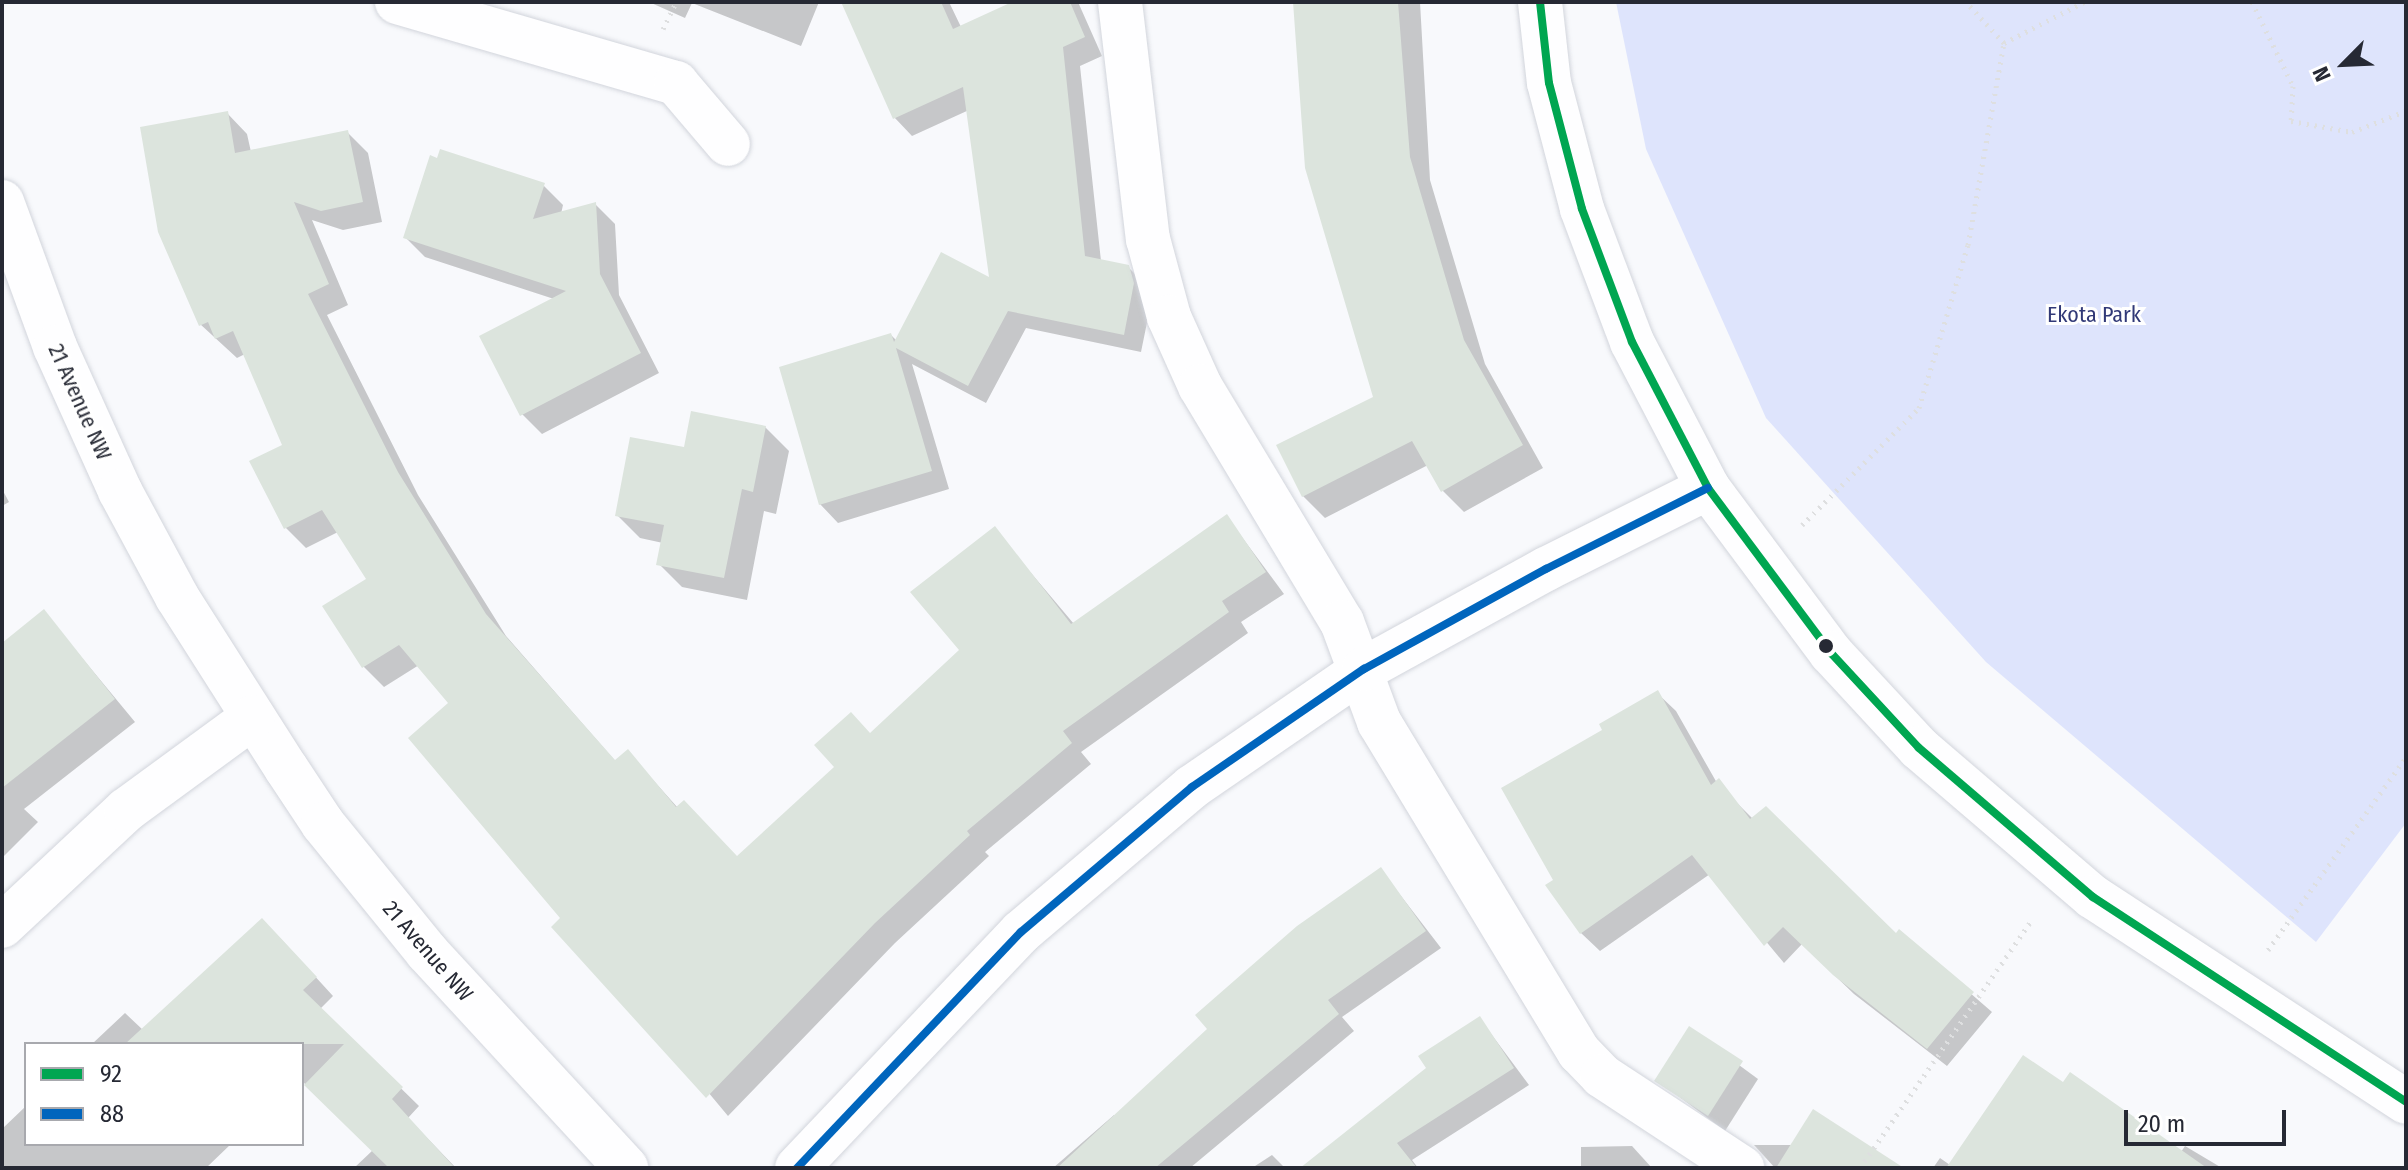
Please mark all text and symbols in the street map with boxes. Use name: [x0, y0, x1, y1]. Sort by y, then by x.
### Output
north arrow: [2304, 24, 2384, 104]
text: N: [2307, 62, 2337, 85]
park label: Ekota Park: [2047, 302, 2141, 328]
street label: 21 Avenue NW: [43, 340, 117, 464]
unlabelled marker: [1818, 638, 1834, 654]
street label: 21 Avenue NW: [377, 896, 479, 1006]
legend: [24, 1042, 304, 1146]
text: 92: [100, 1060, 122, 1088]
scale bar: [2128, 1094, 2290, 1144]
text: 88: [100, 1100, 124, 1128]
text: 20 m: [2138, 1110, 2185, 1138]

